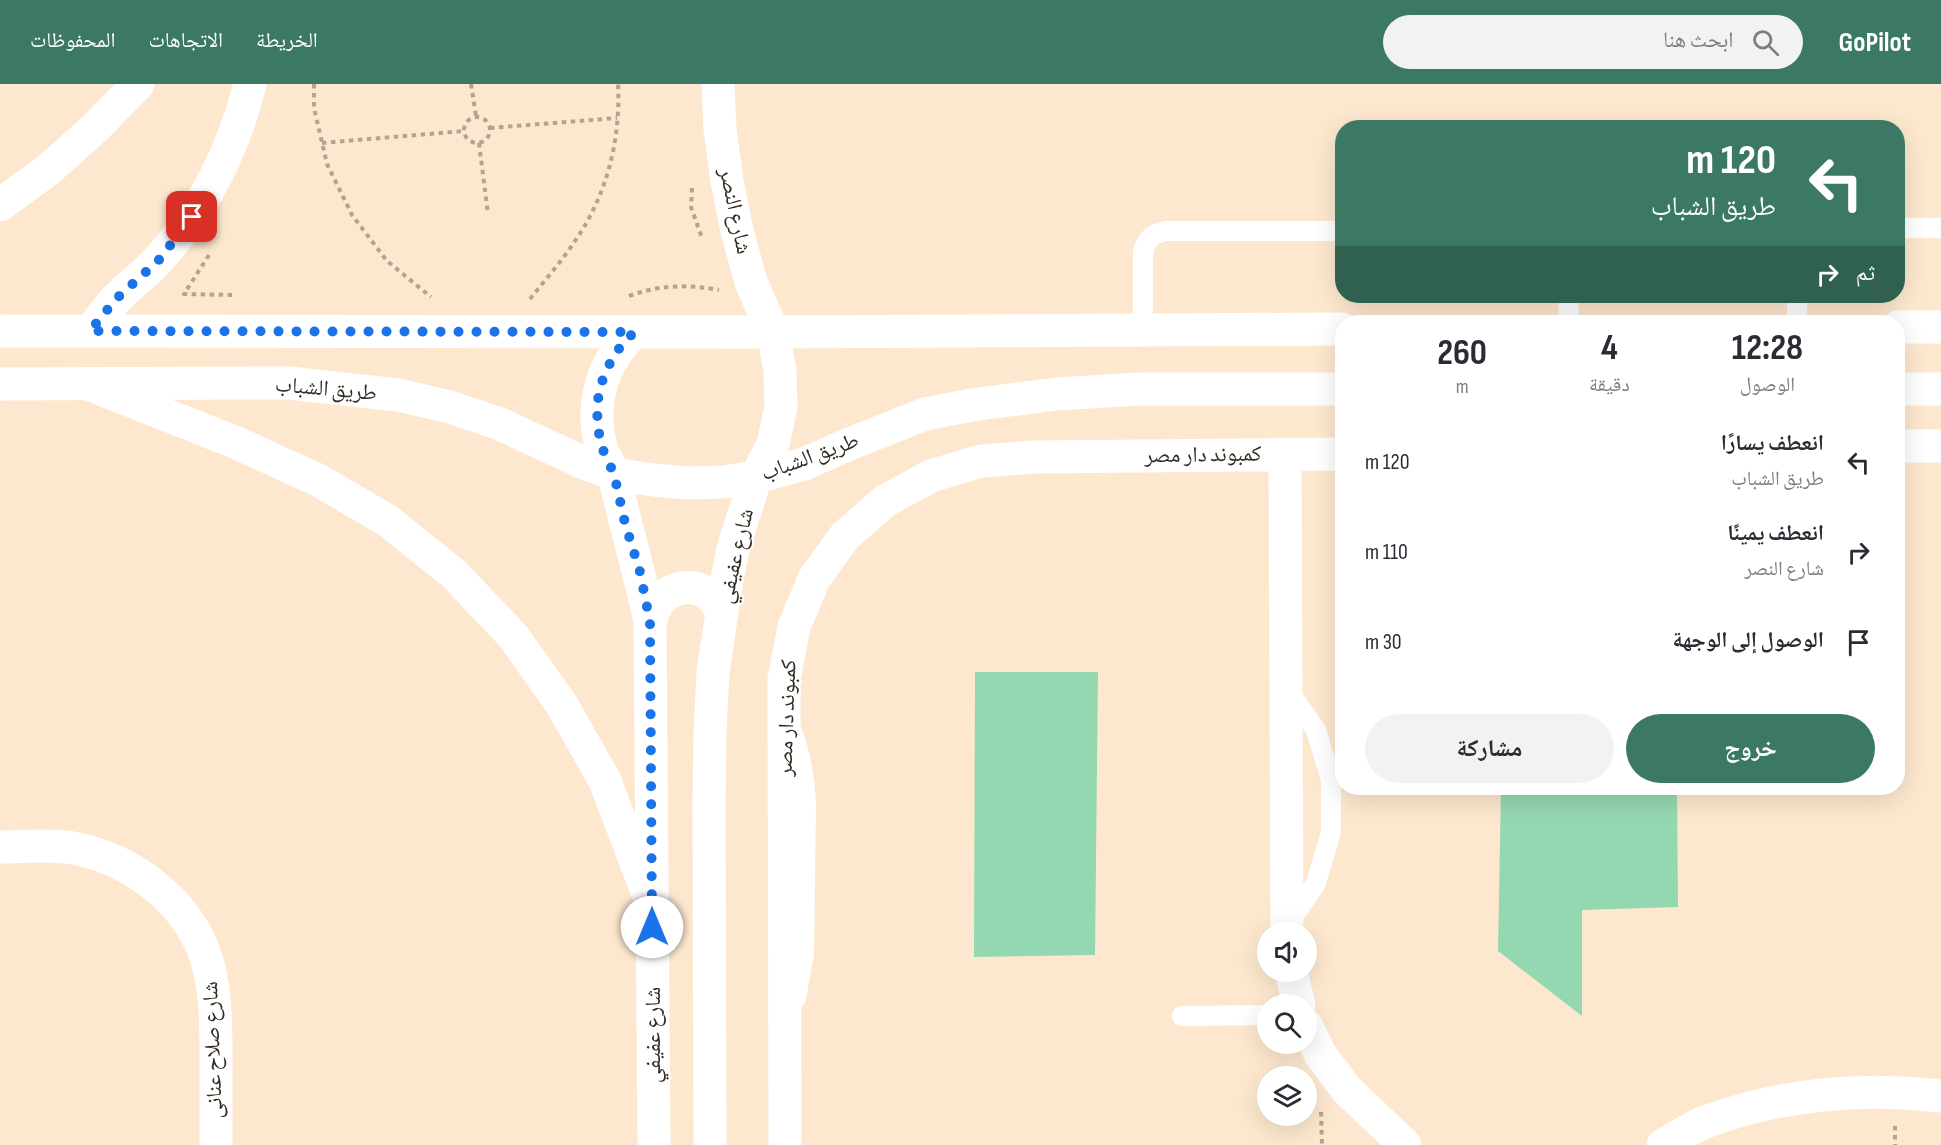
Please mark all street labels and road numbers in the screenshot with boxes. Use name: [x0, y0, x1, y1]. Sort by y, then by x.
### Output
street label: شارع النصر: [712, 164, 757, 257]
street label: طريق الشباب: [274, 371, 378, 407]
street label: طريق الشباب: [757, 427, 863, 487]
street label: كمبوند دار مصر: [1143, 440, 1262, 470]
street label: شارع عفيفي: [712, 506, 763, 607]
street label: كمبوند دار مصر: [771, 659, 803, 778]
street label: شارع صلاح عنانى: [197, 981, 229, 1119]
street label: شارع عفيفي: [640, 987, 669, 1083]

